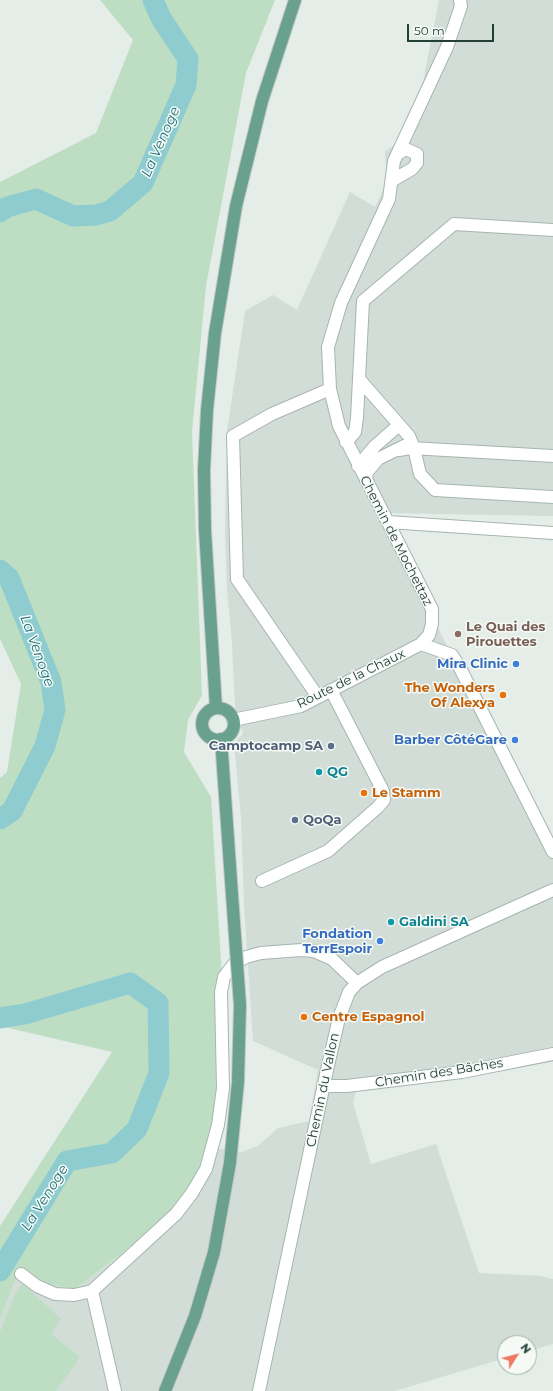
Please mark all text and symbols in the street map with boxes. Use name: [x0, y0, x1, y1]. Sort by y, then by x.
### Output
scale bar: [409, 16, 496, 42]
text: 50 m: [414, 23, 445, 38]
water label: La Venoge: [138, 104, 184, 180]
street label: Chemin de Mochettaz: [356, 473, 436, 609]
water label: La Venoge: [16, 613, 58, 689]
place label: Le Quai des Pirouettes: [466, 619, 545, 650]
marker: Le Quai des Pirouettes: [453, 629, 463, 639]
street label: Route de la Chaux: [294, 646, 408, 712]
place label: Mira Clinic: [437, 656, 508, 672]
marker: Mira Clinic: [511, 659, 521, 669]
place label: The Wonders Of Alexya: [404, 680, 495, 711]
marker: The Wonders Of Alexya: [498, 690, 508, 700]
place label: Barber CôtéGare: [394, 732, 507, 748]
marker: Barber CôtéGare: [510, 735, 520, 745]
place label: Camptocamp SA: [209, 738, 323, 754]
marker: Camptocamp SA: [326, 741, 336, 751]
place label: QG: [327, 764, 348, 780]
marker: QG: [314, 767, 324, 777]
place label: Le Stamm: [372, 785, 441, 801]
marker: Le Stamm: [359, 788, 369, 798]
place label: QoQa: [303, 812, 341, 828]
marker: QoQa: [290, 815, 300, 825]
place label: Galdini SA: [399, 914, 469, 930]
marker: Galdini SA: [386, 917, 396, 927]
place label: Fondation TerrEspoir: [302, 926, 372, 957]
marker: Fondation TerrEspoir: [375, 936, 385, 946]
place label: Centre Espagnol: [312, 1009, 424, 1025]
marker: Centre Espagnol: [299, 1012, 309, 1022]
street label: Chemin du Vallon: [303, 1032, 343, 1148]
street label: Chemin des Bâches: [374, 1055, 504, 1091]
water label: La Venoge: [18, 1162, 72, 1234]
north arrow: [497, 1335, 537, 1375]
text: N: [518, 1341, 534, 1356]

